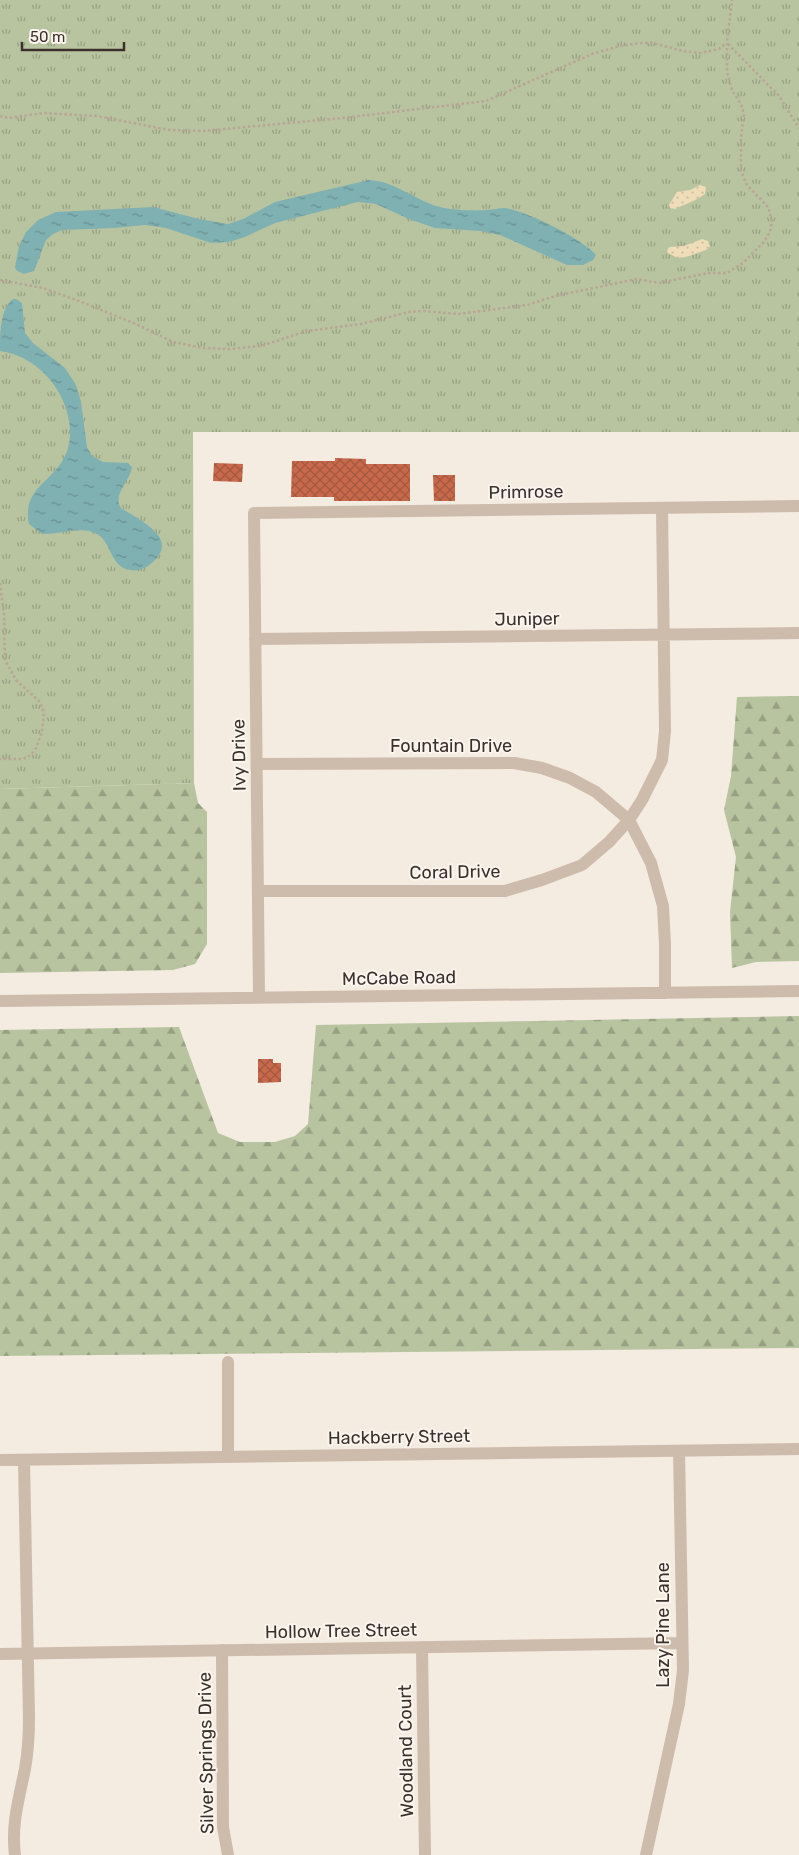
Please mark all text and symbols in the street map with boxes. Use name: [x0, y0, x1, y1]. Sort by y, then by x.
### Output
scale bar: [22, 20, 125, 52]
text: 50 m: [30, 28, 65, 46]
street label: Primrose: [488, 480, 564, 504]
street label: Juniper: [494, 607, 560, 631]
street label: Ivy Drive: [227, 719, 251, 791]
street label: Fountain Drive: [390, 735, 512, 757]
street label: Coral Drive: [409, 860, 501, 884]
street label: McCabe Road: [342, 966, 456, 990]
street label: Hackberry Street: [328, 1425, 470, 1449]
street label: Lazy Pine Lane: [652, 1562, 674, 1688]
street label: Hollow Tree Street: [265, 1619, 417, 1643]
street label: Silver Springs Drive: [194, 1672, 218, 1834]
street label: Woodland Court: [394, 1684, 418, 1818]

